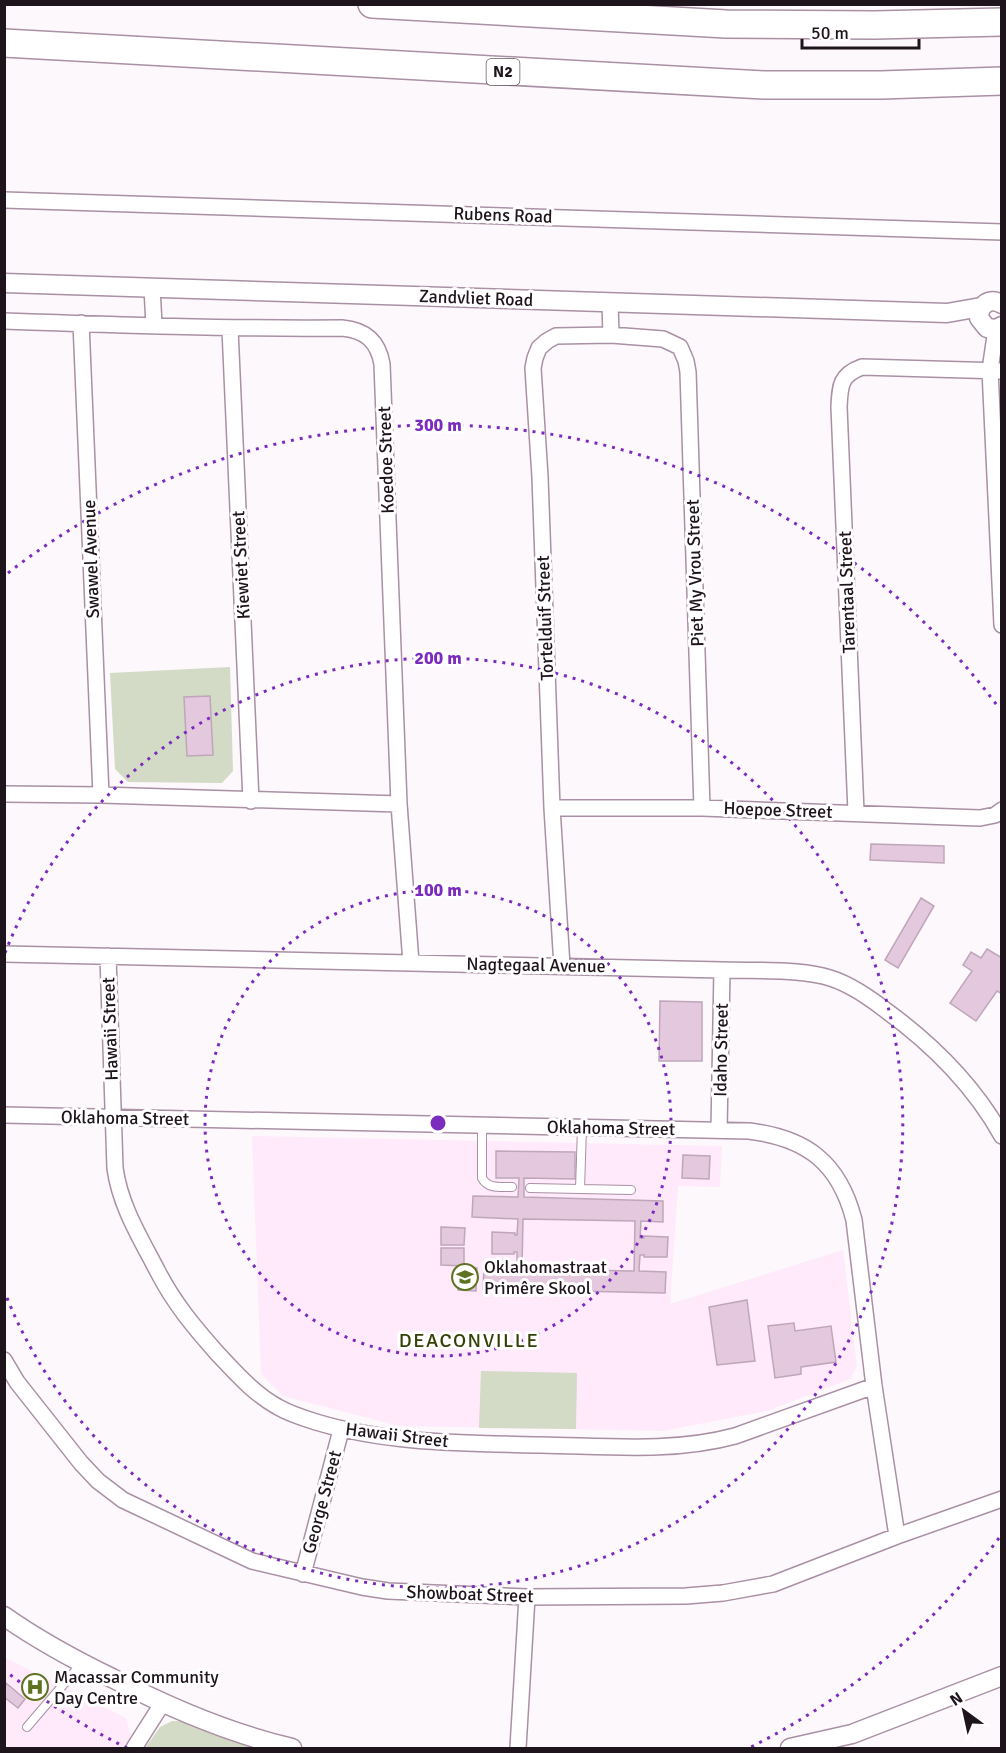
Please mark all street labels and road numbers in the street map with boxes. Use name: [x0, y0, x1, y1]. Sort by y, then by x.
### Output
road number: N2: [486, 59, 520, 85]
street label: Rubens Road: [453, 202, 553, 228]
street label: Zandvliet Road: [418, 285, 534, 311]
street label: Koedoe Street: [373, 406, 399, 514]
street label: Swawel Avenue: [78, 499, 104, 619]
street label: Piet My Vrou Street: [681, 499, 709, 647]
street label: Kiewiet Street: [227, 510, 255, 620]
street label: Tarentaal Street: [834, 530, 860, 654]
street label: Tortelduif Street: [532, 555, 558, 681]
street label: Hoepoe Street: [723, 797, 833, 823]
street label: Nagtegaal Avenue: [466, 953, 606, 977]
street label: Hawaii Street: [97, 977, 123, 1081]
street label: Idaho Street: [709, 1003, 733, 1097]
street label: Oklahoma Street: [61, 1106, 189, 1130]
street label: Oklahoma Street: [547, 1116, 675, 1140]
street label: Hawaii Street: [344, 1418, 450, 1452]
street label: George Street: [298, 1448, 346, 1556]
street label: Showboat Street: [406, 1581, 534, 1607]

